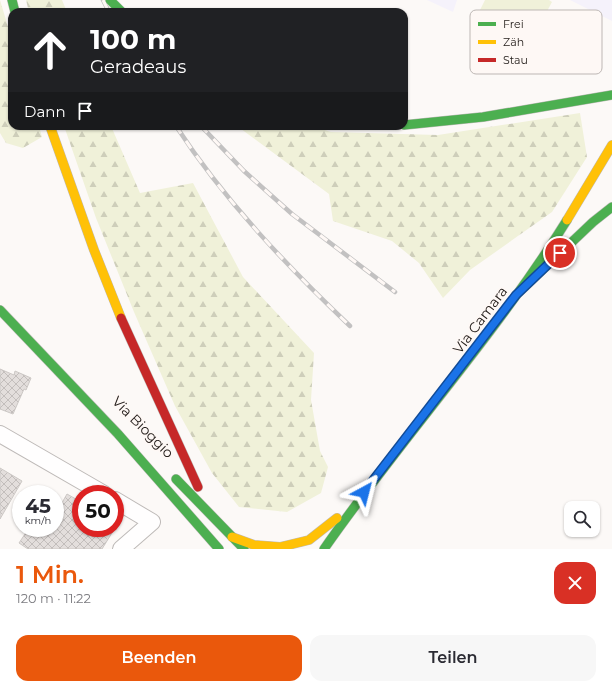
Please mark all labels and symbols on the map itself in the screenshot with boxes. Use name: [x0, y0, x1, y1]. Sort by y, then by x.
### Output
legend: [470, 10, 602, 74]
text: Frei: [503, 17, 524, 31]
text: Zäh: [503, 35, 524, 49]
text: Stau: [503, 53, 528, 67]
pin: [543, 236, 577, 270]
street label: Via Camara: [449, 283, 511, 357]
street label: Via Bioggio: [108, 392, 178, 462]
position arrow: [343, 471, 385, 513]
speed limit sign: 50: [72, 485, 124, 537]

